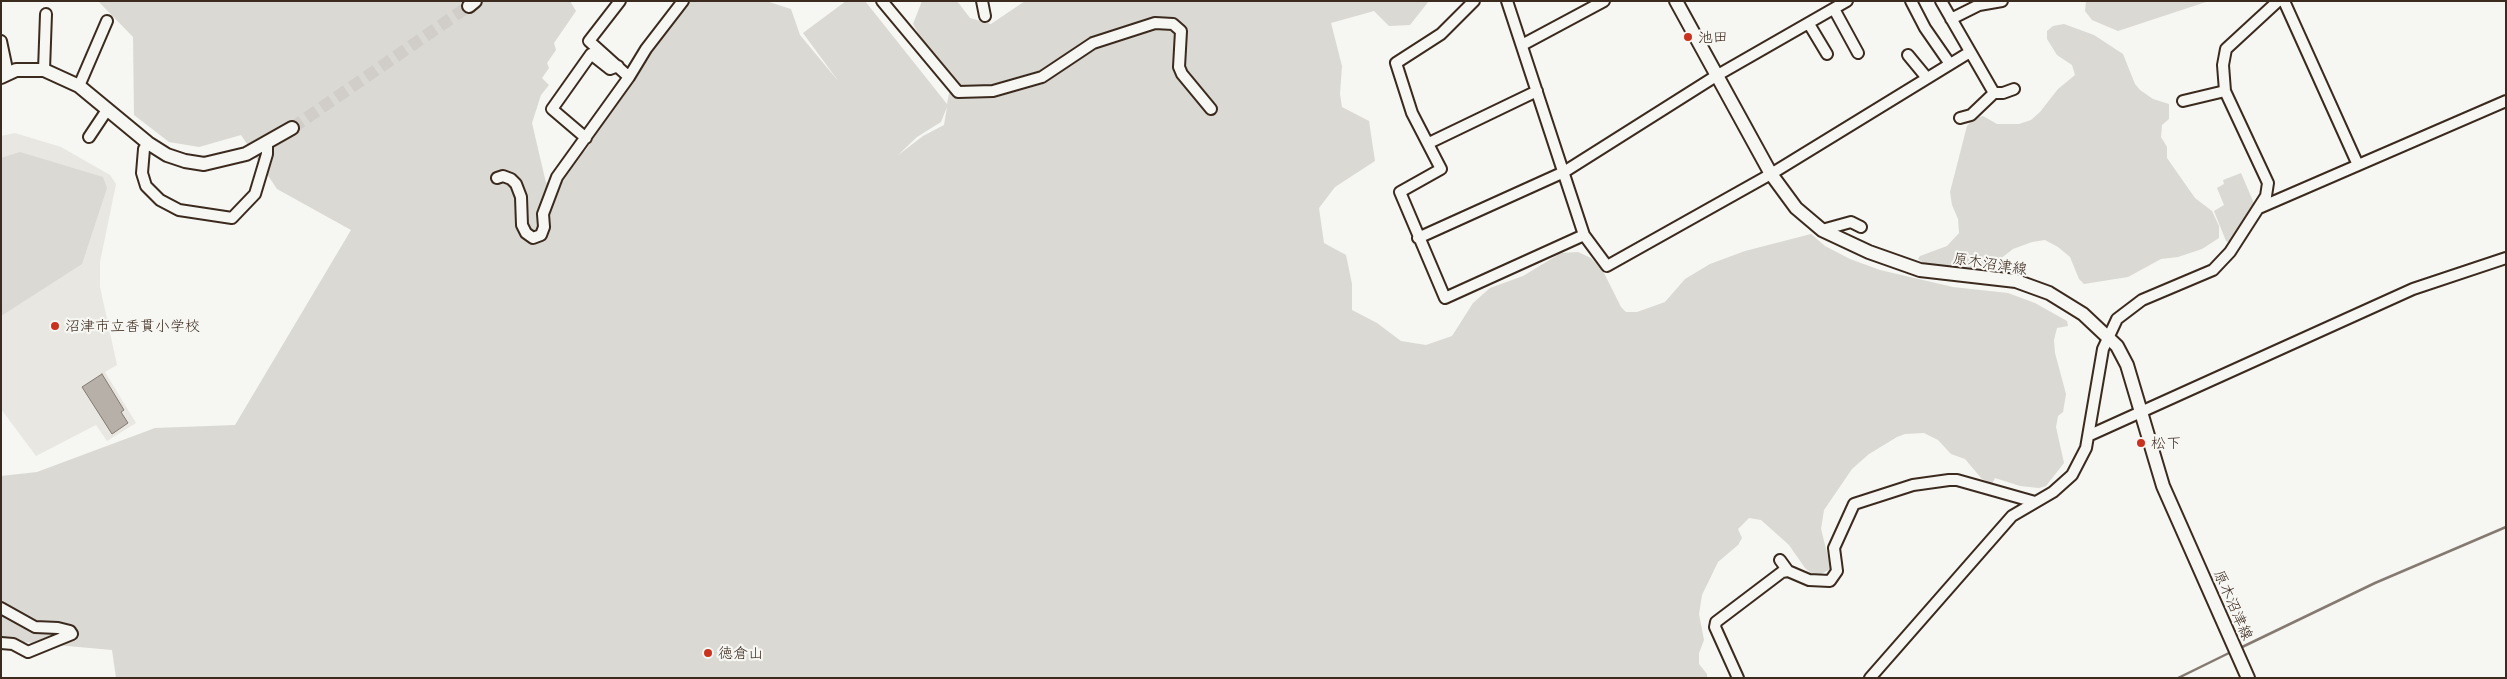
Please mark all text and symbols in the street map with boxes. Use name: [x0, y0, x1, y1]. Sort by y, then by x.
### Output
place label: 池田: [1698, 28, 1728, 46]
marker: 池田: [1682, 31, 1694, 43]
street label: 原木沼津線: [1952, 249, 2028, 279]
place label: 沼津市立香貫小学校: [65, 317, 200, 335]
marker: 沼津市立香貫小学校: [49, 320, 61, 332]
place label: 松下: [2151, 434, 2181, 452]
marker: 松下: [2135, 437, 2147, 449]
street label: 原木沼津線: [2210, 567, 2256, 643]
place label: 徳倉山: [718, 644, 763, 662]
marker: 徳倉山: [702, 647, 714, 659]

